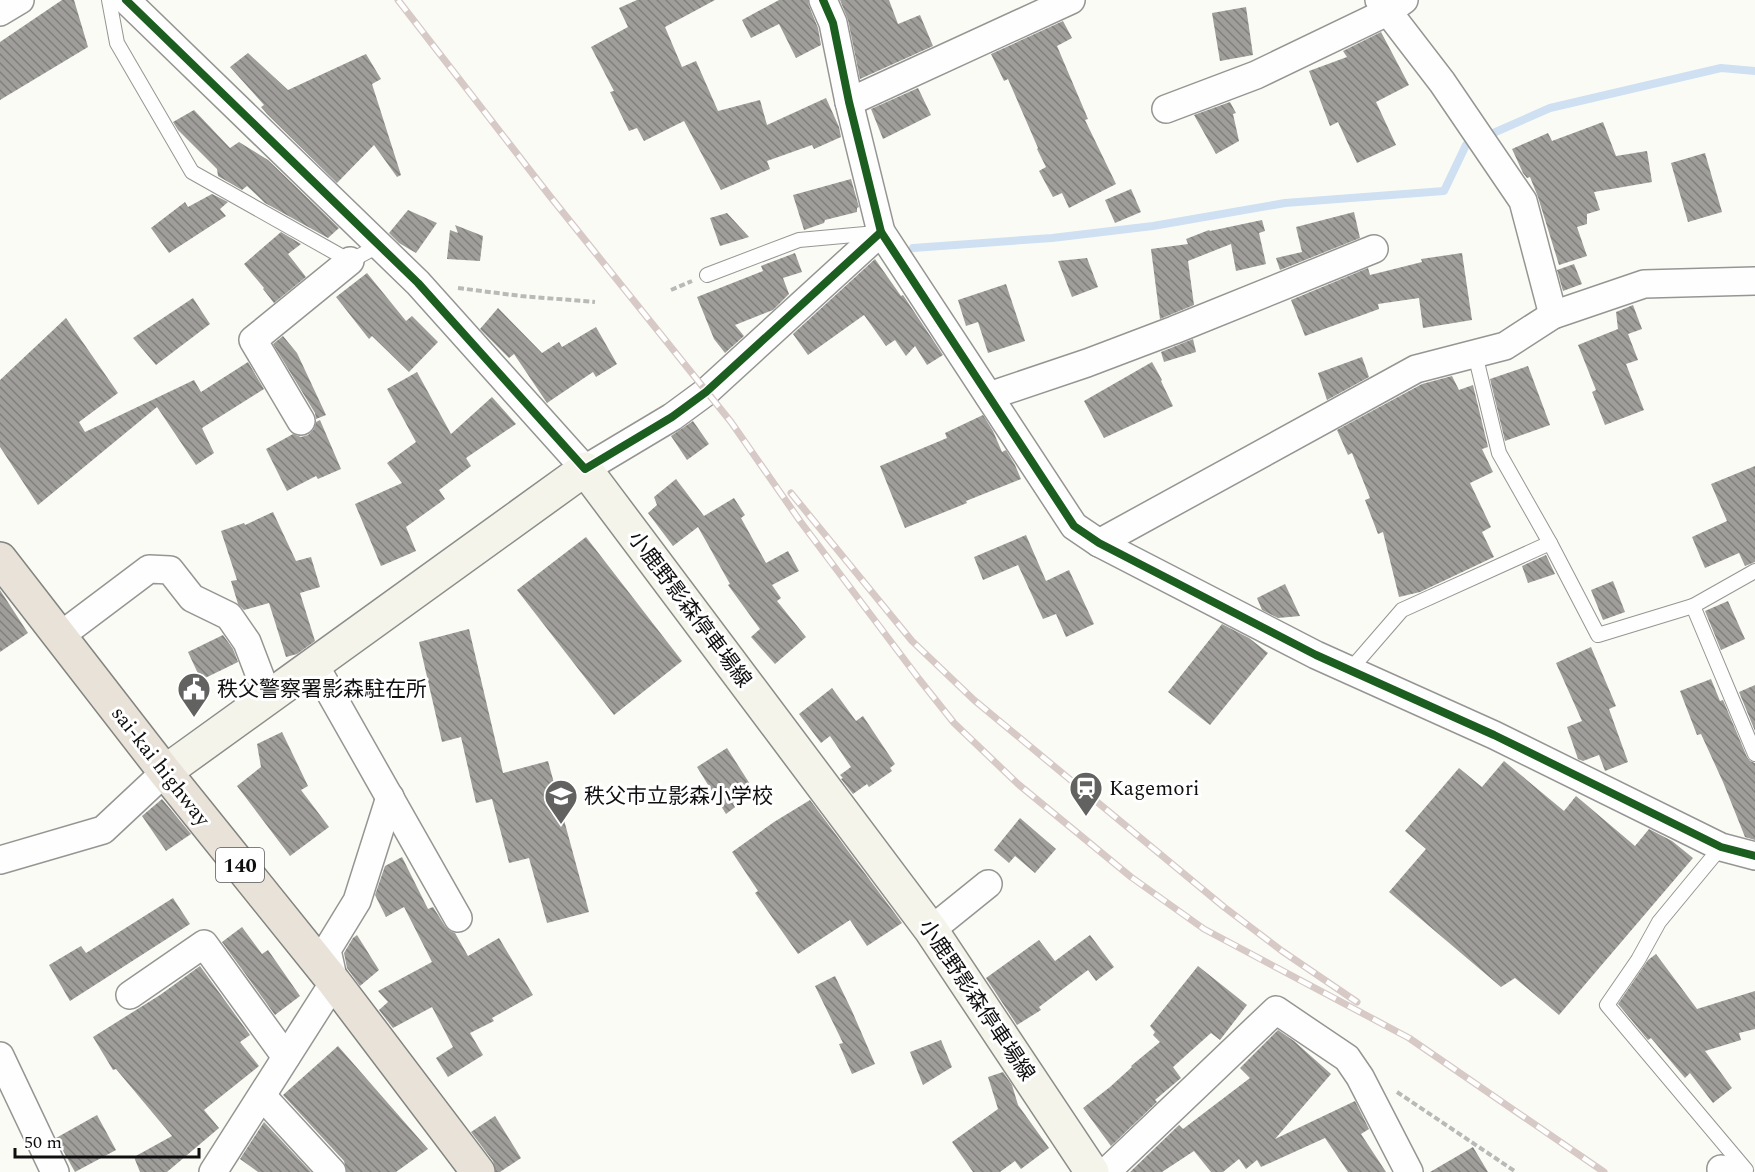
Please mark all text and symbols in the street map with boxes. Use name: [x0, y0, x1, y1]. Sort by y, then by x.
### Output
street label: 小鹿野影森停車場線: [620, 525, 759, 695]
public building icon: 秩父警察署影森駐在所: [176, 671, 212, 718]
place label: 秩父警察署影森駐在所: [217, 674, 427, 706]
street label: sai-kai highway: [103, 700, 218, 834]
station icon: Kagemori: [1068, 770, 1104, 817]
place label: Kagemori: [1109, 773, 1200, 805]
school or university icon: 秩父市立影森小学校: [543, 778, 579, 825]
place label: 秩父市立影森小学校: [584, 781, 773, 813]
road number: 140: [216, 848, 264, 882]
street label: 小鹿野影森停車場線: [910, 913, 1042, 1088]
scale bar: [15, 1121, 200, 1159]
text: 50 m: [24, 1129, 62, 1156]

